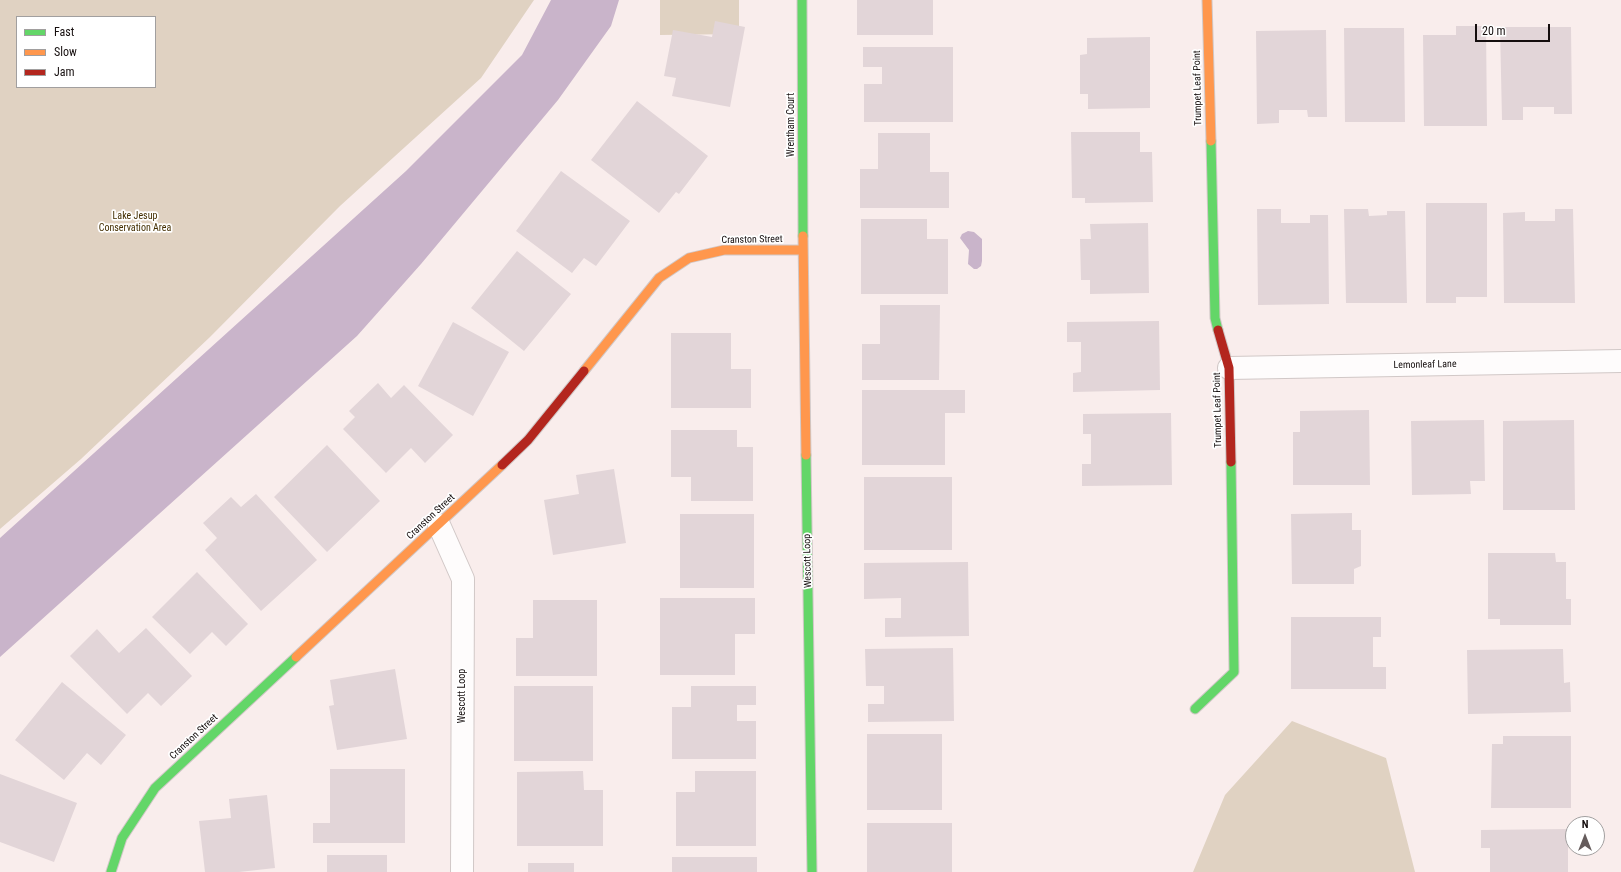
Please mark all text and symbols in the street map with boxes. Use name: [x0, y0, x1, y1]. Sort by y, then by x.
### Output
legend: [16, 16, 156, 88]
scale bar: [1477, 16, 1552, 42]
text: 20 m: [1482, 24, 1506, 38]
text: Fast: [54, 25, 74, 39]
text: Slow: [54, 45, 77, 59]
street label: Trumpet Leaf Point: [1191, 50, 1205, 126]
text: Jam: [54, 65, 75, 79]
street label: Wrentham Court: [785, 93, 797, 157]
park label: Lake Jesup Conservation Area: [99, 210, 171, 234]
street label: Cranston Street: [721, 233, 783, 247]
street label: Lemonleaf Lane: [1393, 358, 1457, 372]
street label: Trumpet Leaf Point: [1211, 372, 1225, 448]
street label: Cranston Street: [405, 492, 457, 542]
street label: Wescott Loop: [802, 534, 814, 588]
street label: Wescott Loop: [456, 669, 468, 723]
street label: Cranston Street: [168, 712, 220, 762]
north arrow: [1565, 816, 1605, 856]
text: N: [1582, 818, 1588, 831]

